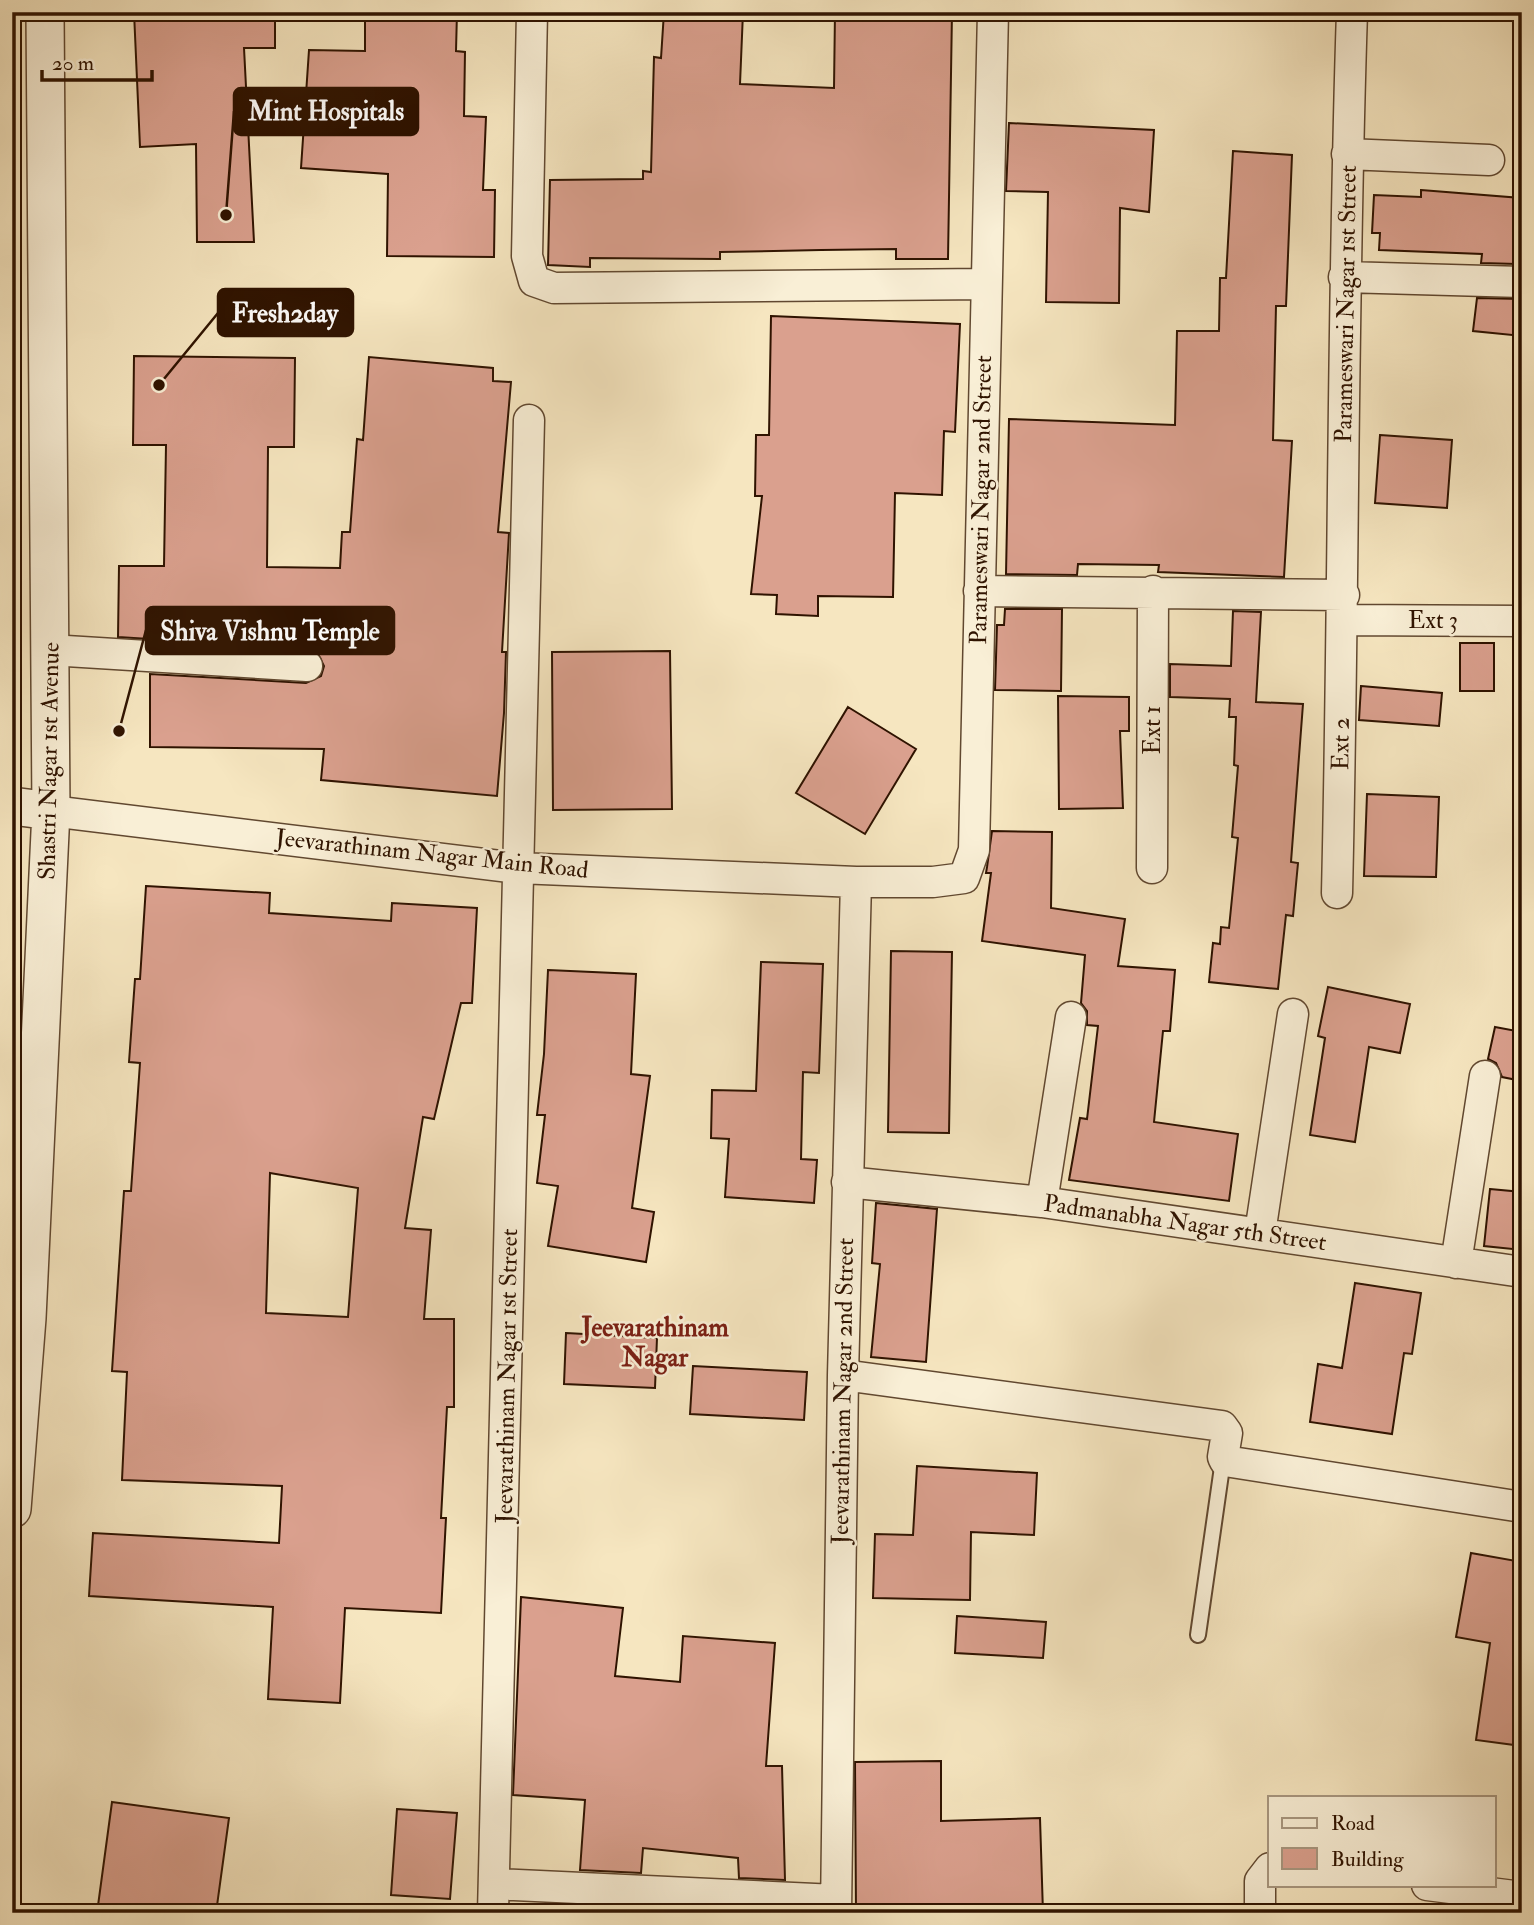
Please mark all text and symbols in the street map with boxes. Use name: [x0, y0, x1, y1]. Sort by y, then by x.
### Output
scale bar: [42, 38, 152, 82]
text: 20 m: [52, 50, 94, 77]
callout: Mint Hospitals: [234, 88, 418, 135]
text: Mint Hospitals: [247, 96, 404, 129]
street label: Parameswari Nagar 1st Street: [1328, 165, 1364, 443]
callout: Fresh2day: [218, 289, 353, 336]
text: Fresh2day: [232, 298, 340, 331]
street label: Parameswari Nagar 2nd Street: [963, 355, 999, 645]
street label: Ext 3: [1408, 605, 1458, 636]
callout: Shiva Vishnu Temple: [146, 607, 394, 654]
text: Shiva Vishnu Temple: [160, 616, 380, 649]
street label: Shastri Nagar 1st Avenue: [31, 642, 67, 880]
street label: Ext 1: [1137, 705, 1168, 755]
street label: Ext 2: [1325, 717, 1357, 771]
street label: Jeevarathinam Nagar Main Road: [273, 822, 590, 886]
street label: Padmanabha Nagar 5th Street: [1042, 1188, 1329, 1258]
street label: Jeevarathinam Nagar 1st Street: [489, 1228, 525, 1525]
street label: Jeevarathinam Nagar 2nd Street: [825, 1237, 861, 1546]
district label: Jeevarathinam Nagar: [579, 1312, 729, 1375]
legend: [1268, 1796, 1496, 1886]
text: Road: [1331, 1810, 1376, 1837]
text: Building: [1331, 1846, 1404, 1873]

